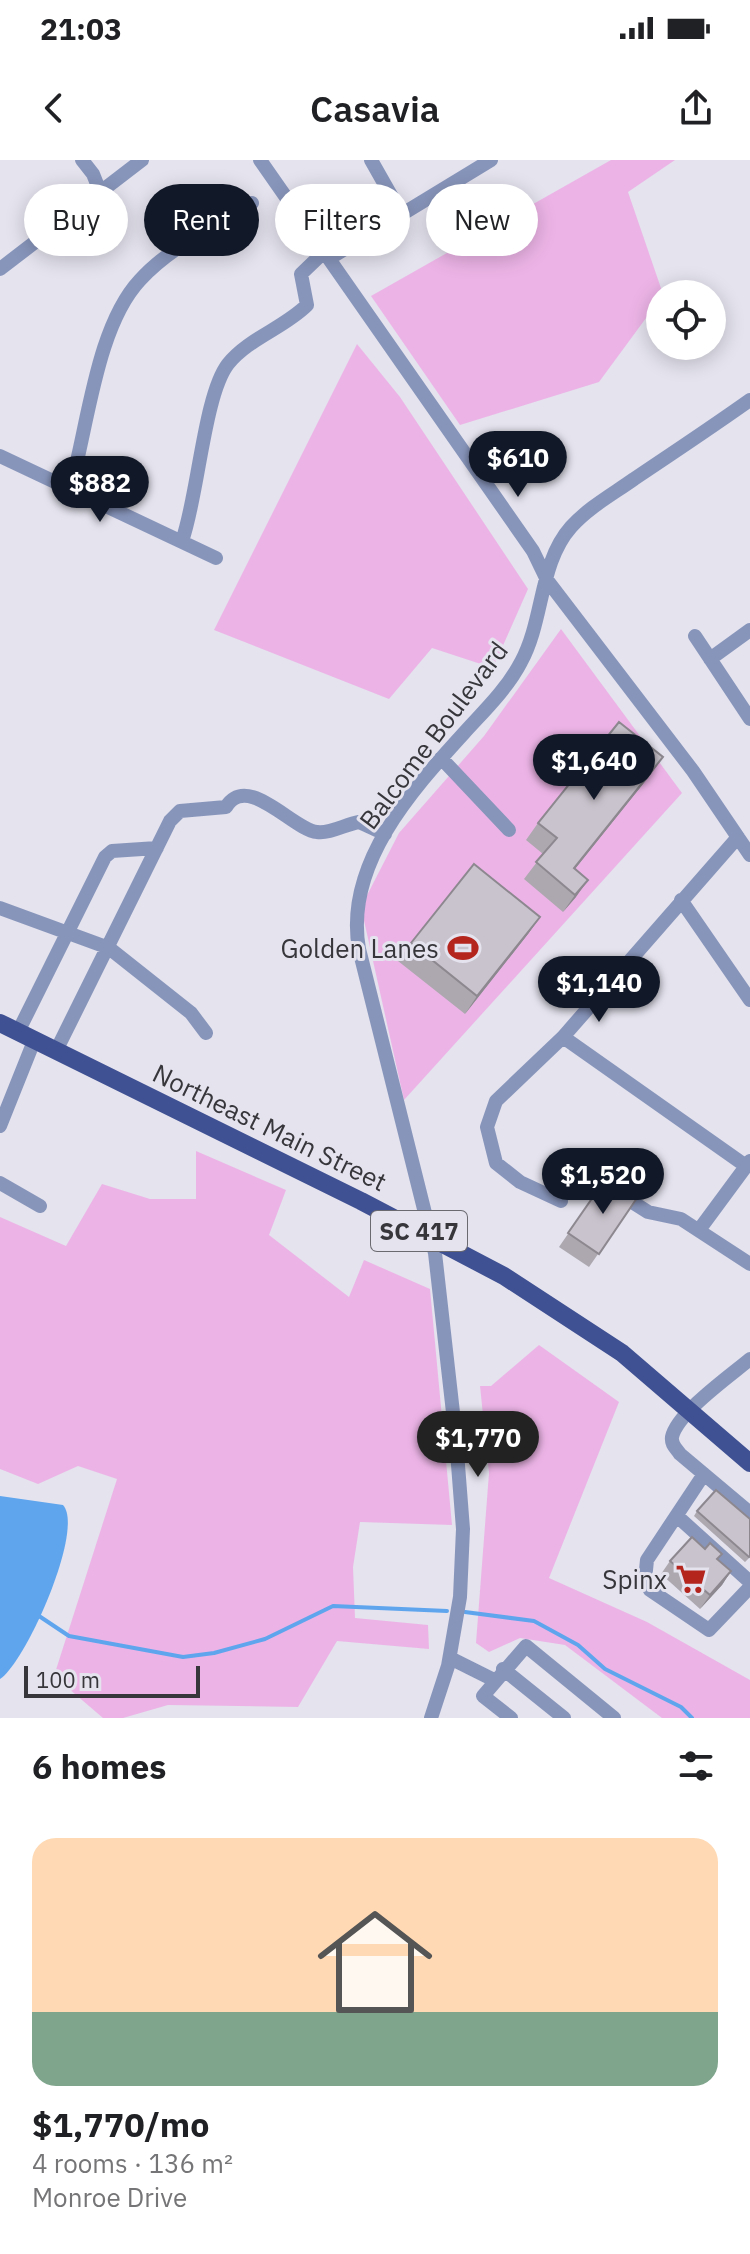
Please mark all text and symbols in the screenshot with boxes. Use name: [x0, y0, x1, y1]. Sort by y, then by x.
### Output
text: 21:03: [40, 9, 122, 48]
text: Casavia: [310, 85, 440, 132]
icon: back: [32, 86, 76, 130]
icon: share: [674, 86, 718, 130]
chip: Buy: [24, 184, 128, 256]
chip: Rent: [144, 184, 259, 256]
chip: Filters: [275, 184, 410, 256]
chip: New: [426, 184, 538, 256]
map controls: [646, 280, 726, 360]
button: locate: [646, 280, 726, 360]
pin: $610: [471, 431, 565, 499]
text: $610: [487, 440, 549, 474]
pin: $882: [53, 456, 147, 524]
text: $882: [69, 465, 131, 499]
street label: Balcome Boulevard: [351, 634, 515, 836]
pin: $1,640: [529, 734, 659, 802]
text: $1,640: [551, 743, 637, 777]
place label: Golden Lanes: [280, 931, 439, 965]
sports icon: Golden Lanes: [446, 931, 480, 965]
pin: $1,140: [534, 956, 664, 1024]
text: $1,140: [556, 965, 642, 999]
street label: Northeast Main Street: [147, 1056, 393, 1198]
pin: $1,520: [538, 1148, 668, 1216]
text: $1,520: [560, 1157, 646, 1191]
road number: SC 417: [371, 1211, 467, 1251]
pin: $1,770: [413, 1411, 543, 1479]
text: $1,770: [435, 1420, 521, 1454]
place label: Spinx: [602, 1562, 667, 1596]
supermarket icon: Spinx: [674, 1562, 708, 1596]
scale bar: [24, 1662, 200, 1698]
text: 100 m: [36, 1665, 100, 1694]
text: 6 homes: [32, 1744, 167, 1788]
icon: filters: [674, 1744, 718, 1788]
icon: home: [303, 1890, 447, 2034]
text: $1,770/mo: [32, 2102, 209, 2146]
text: 4 rooms · 136 m²: [32, 2146, 233, 2180]
text: Monroe Drive: [32, 2180, 187, 2214]

